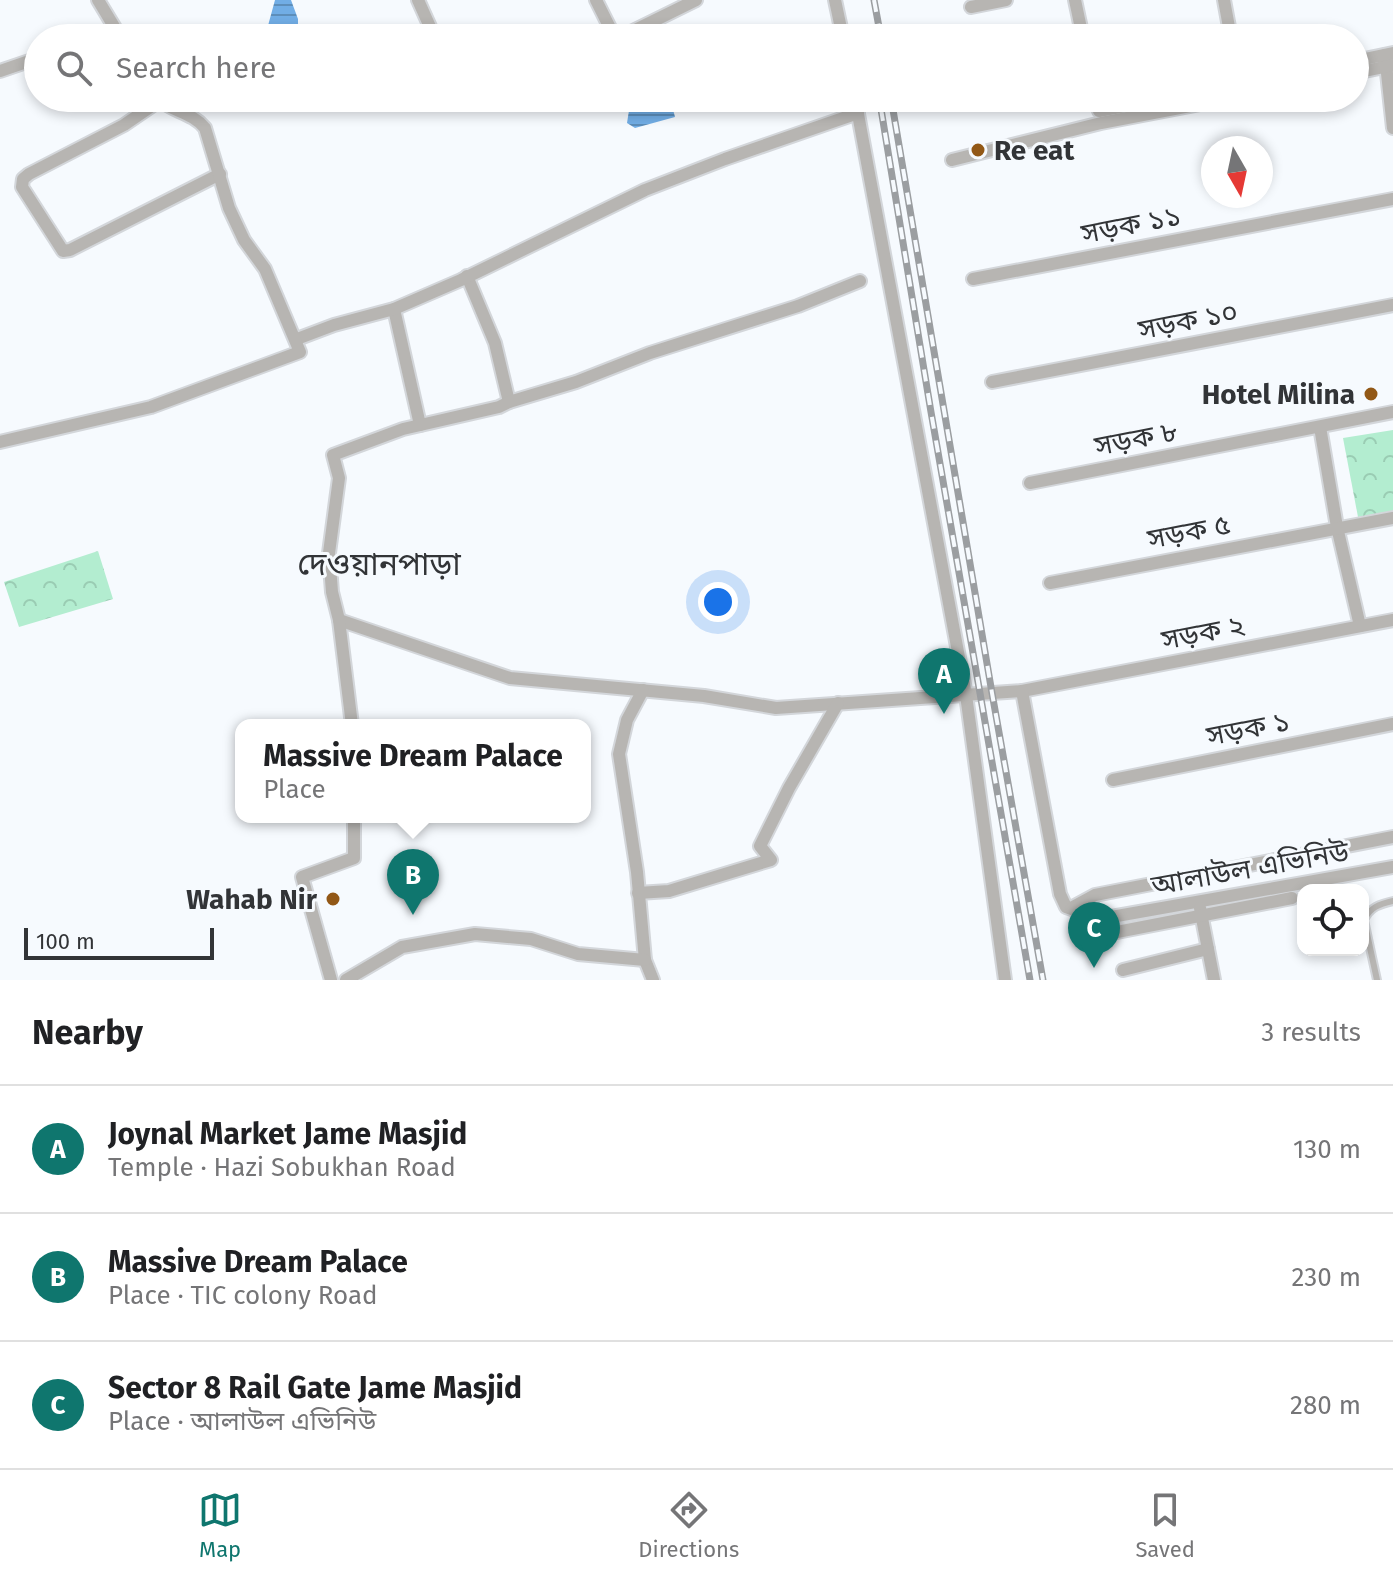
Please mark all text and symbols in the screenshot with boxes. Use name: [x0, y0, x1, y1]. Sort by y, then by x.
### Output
search box: [24, 24, 1369, 112]
icon: search: [52, 46, 96, 90]
text: Search here: [116, 50, 276, 86]
place label: Re eat: [994, 134, 1075, 167]
north arrow: [1201, 136, 1273, 208]
marker: Re eat: [969, 141, 987, 159]
street label: সড়ক ১১: [1078, 199, 1184, 250]
street label: সড়ক ১০: [1135, 295, 1241, 346]
place label: Hotel Milina: [1202, 378, 1355, 411]
marker: Hotel Milina: [1362, 385, 1380, 403]
street label: সড়ক ৮: [1091, 414, 1180, 463]
street label: সড়ক ৫: [1144, 507, 1233, 556]
district label: দেওয়ানপাড়া: [297, 545, 461, 583]
your location: [698, 582, 738, 622]
street label: সড়ক ২: [1158, 608, 1248, 657]
pin: A: [918, 648, 970, 714]
street label: সড়ক ১: [1203, 704, 1292, 753]
popup: [235, 719, 591, 823]
text: Massive Dream Palace: [263, 738, 563, 774]
text: Place: [263, 774, 326, 805]
street label: আলাউল এভিনিউ: [1148, 835, 1352, 902]
pin: B: [387, 849, 439, 915]
place label: Wahab Nir: [186, 883, 318, 916]
map controls: [1297, 884, 1369, 956]
button: locate: [1297, 884, 1369, 956]
marker: Wahab Nir: [324, 890, 342, 908]
pin: C: [1068, 902, 1120, 968]
scale bar: [24, 924, 214, 960]
text: 100 m: [36, 928, 95, 955]
text: Nearby: [32, 1012, 143, 1053]
text: 3 results: [1261, 1017, 1361, 1048]
text: Joynal Market Jame Masjid: [108, 1116, 467, 1152]
text: A: [50, 1134, 66, 1165]
text: 130 m: [1293, 1134, 1361, 1165]
text: Temple · Hazi Sobukhan Road: [108, 1152, 456, 1183]
text: Massive Dream Palace: [108, 1244, 408, 1280]
text: B: [50, 1262, 66, 1293]
text: 230 m: [1292, 1262, 1361, 1293]
text: Place · TIC colony Road: [108, 1280, 378, 1311]
text: Sector 8 Rail Gate Jame Masjid: [108, 1370, 522, 1406]
text: C: [51, 1390, 65, 1421]
text: 280 m: [1290, 1390, 1361, 1421]
text: Place · আলাউল এভিনিউ: [108, 1406, 376, 1437]
tab: Map: [198, 1488, 242, 1563]
tab: Directions: [638, 1488, 739, 1563]
tab: Saved: [1135, 1488, 1195, 1563]

